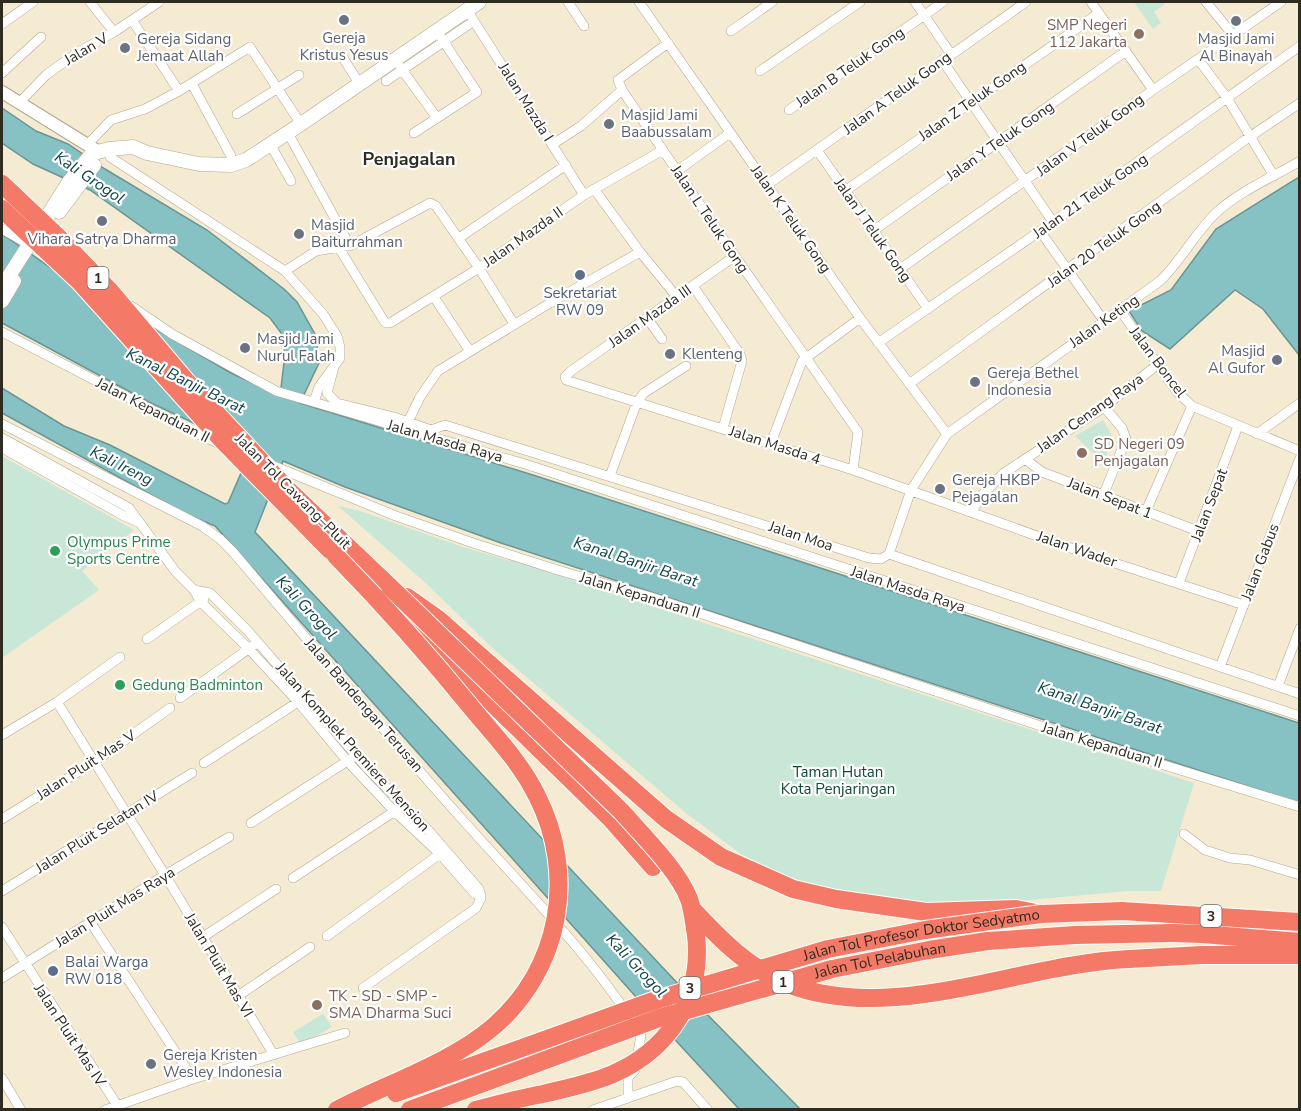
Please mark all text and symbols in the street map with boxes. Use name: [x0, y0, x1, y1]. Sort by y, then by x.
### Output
marker: Gereja Kristus Yesus: [337, 13, 351, 27]
marker: Masjid Jami Al Binayah: [1229, 14, 1243, 28]
place label: SMP Negeri 112 Jakarta: [1047, 15, 1127, 52]
street label: Jalan B Teluk Gong: [791, 22, 908, 113]
marker: SMP Negeri 112 Jakarta: [1132, 27, 1146, 41]
street label: Jalan V: [59, 28, 112, 70]
place label: Gereja Kristus Yesus: [300, 28, 388, 65]
place label: Gereja Sidang Jemaat Allah: [136, 29, 231, 66]
place label: Masjid Jami Al Binayah: [1198, 29, 1274, 66]
marker: Gereja Sidang Jemaat Allah: [118, 41, 132, 55]
street label: Jalan A Teluk Gong: [838, 47, 955, 140]
street label: Jalan Z Teluk Gong: [913, 56, 1030, 146]
street label: Jalan Mazda I: [493, 58, 558, 145]
street label: Jalan V Teluk Gong: [1031, 89, 1148, 181]
street label: Jalan Y Teluk Gong: [941, 96, 1058, 186]
place label: Masjid Jami Baabussalam: [621, 105, 712, 142]
marker: Masjid Jami Baabussalam: [602, 117, 616, 131]
water label: Kali Grogol: [50, 146, 129, 210]
district label: Penjagalan: [363, 147, 455, 171]
street label: Jalan 21 Teluk Gong: [1028, 149, 1151, 244]
street label: Jalan L Teluk Gong: [666, 160, 754, 277]
street label: Jalan K Teluk Gong: [746, 160, 836, 277]
street label: Jalan J Teluk Gong: [829, 173, 916, 286]
street label: Jalan 20 Teluk Gong: [1042, 196, 1165, 293]
street label: Jalan Mazda II: [478, 202, 567, 273]
marker: Vihara Satrya Dharma: [95, 214, 109, 228]
place label: Masjid Baiturrahman: [311, 215, 403, 252]
marker: Masjid Baiturrahman: [292, 227, 306, 241]
place label: Vihara Satrya Dharma: [27, 229, 176, 249]
road number: 1: [88, 267, 108, 289]
marker: Sekretariat RW 09: [573, 268, 587, 282]
street label: Jalan Mazda III: [604, 280, 696, 353]
place label: Sekretariat RW 09: [543, 283, 617, 320]
street label: Jalan Keting: [1064, 290, 1143, 353]
street label: Jalan Boncel: [1124, 322, 1192, 402]
place label: Masjid Jami Nurul Falah: [257, 329, 335, 366]
marker: Masjid Jami Nurul Falah: [238, 341, 252, 355]
place label: Masjid Al Gufor: [1208, 341, 1266, 378]
water label: Kanal Banjir Barat: [122, 343, 249, 419]
place label: Klenteng: [682, 344, 743, 364]
marker: Klenteng: [663, 347, 677, 361]
marker: Masjid Al Gufor: [1270, 353, 1284, 367]
place label: Gereja Bethel Indonesia: [987, 363, 1079, 400]
street label: Jalan Cenang Raya: [1032, 369, 1147, 458]
street label: Jalan Kepanduan II: [92, 372, 213, 447]
marker: Gereja Bethel Indonesia: [968, 375, 982, 389]
street label: Jalan Masda Raya: [384, 415, 505, 467]
street label: Jalan Masda 4: [726, 420, 823, 469]
street label: Jalan Tol Cawang–Pluit: [230, 428, 356, 554]
place label: SD Negeri 09 Penjagalan: [1094, 434, 1185, 471]
water label: Kali Ireng: [86, 441, 157, 491]
marker: SD Negeri 09 Penjagalan: [1075, 446, 1089, 460]
street label: Jalan Sepat: [1186, 465, 1232, 545]
place label: Gereja HKBP Pejagalan: [952, 470, 1040, 507]
street label: Jalan Sepat 1: [1064, 472, 1155, 523]
marker: Gereja HKBP Pejagalan: [933, 482, 947, 496]
street label: Jalan Moa: [765, 516, 836, 556]
street label: Jalan Gabus: [1236, 521, 1284, 604]
street label: Jalan Wader: [1033, 526, 1120, 572]
water label: Kanal Banjir Barat: [571, 531, 701, 593]
place label: Olympus Prime Sports Centre: [67, 532, 171, 569]
marker: Olympus Prime Sports Centre: [48, 544, 62, 558]
street label: Jalan Masda Raya: [847, 561, 968, 617]
street label: Jalan Kepanduan II: [576, 567, 703, 623]
water label: Kali Grogol: [271, 571, 342, 645]
street label: Jalan Bandengan Terusan: [299, 633, 428, 776]
street label: Jalan Komplek Premiere Mension: [271, 657, 434, 836]
place label: Gedung Badminton: [132, 675, 263, 695]
water label: Kanal Banjir Barat: [1035, 676, 1165, 740]
marker: Gedung Badminton: [113, 678, 127, 692]
street label: Jalan Kepanduan II: [1038, 717, 1165, 773]
street label: Jalan Pluit Mas V: [32, 725, 140, 805]
park label: Taman Hutan Kota Penjaringan: [781, 762, 895, 799]
street label: Jalan Pluit Selatan IV: [31, 786, 163, 879]
street label: Jalan Pluit Mas Raya: [50, 862, 179, 953]
street label: Jalan Tol Profesor Doktor Sedyatmo: [800, 904, 1041, 966]
road number: 3: [1200, 905, 1222, 927]
street label: Jalan Pluit Mas VI: [179, 908, 258, 1021]
water label: Kali Grogol: [601, 929, 672, 1003]
street label: Jalan Tol Pelabuhan: [811, 938, 947, 984]
place label: Balai Warga RW 018: [65, 952, 148, 989]
marker: Balai Warga RW 018: [46, 964, 60, 978]
road number: 1: [772, 971, 794, 993]
road number: 3: [680, 977, 700, 999]
street label: Jalan Pluit Mas IV: [29, 979, 111, 1091]
place label: TK - SD - SMP - SMA Dharma Suci: [329, 986, 452, 1023]
marker: TK - SD - SMP - SMA Dharma Suci: [310, 998, 324, 1012]
place label: Gereja Kristen Wesley Indonesia: [163, 1045, 282, 1082]
marker: Gereja Kristen Wesley Indonesia: [144, 1057, 158, 1071]

